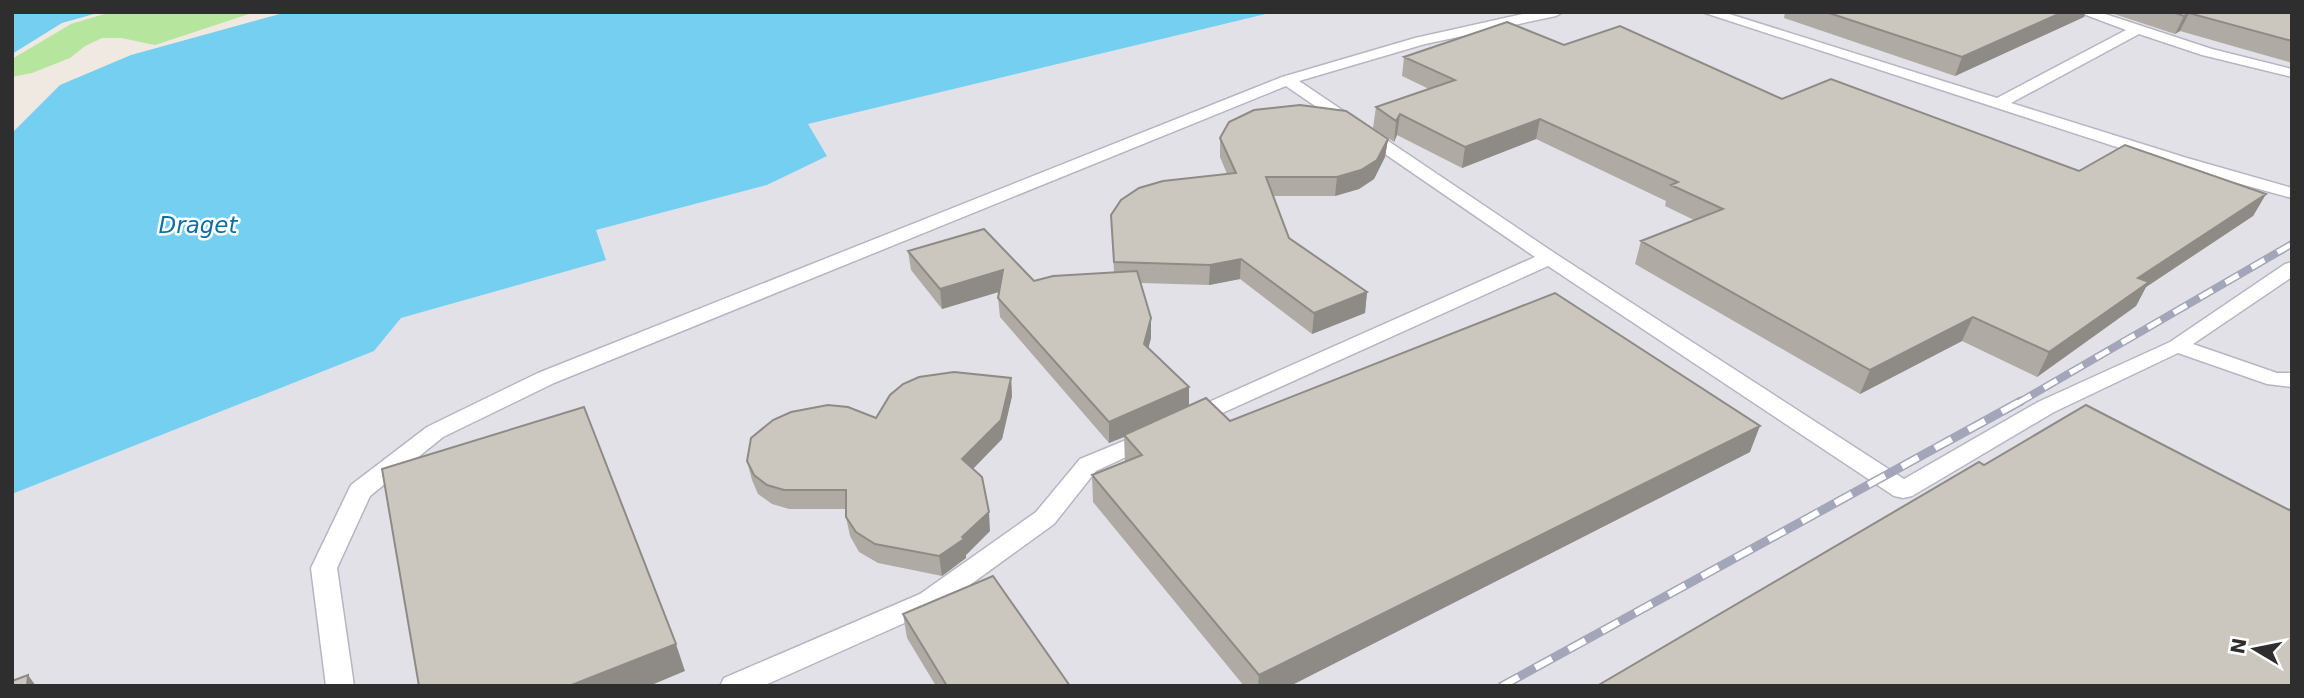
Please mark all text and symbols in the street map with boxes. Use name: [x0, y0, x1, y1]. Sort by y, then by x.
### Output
water label: Draget: [158, 212, 238, 238]
north arrow: [2220, 614, 2290, 684]
text: N: [2226, 636, 2250, 656]

